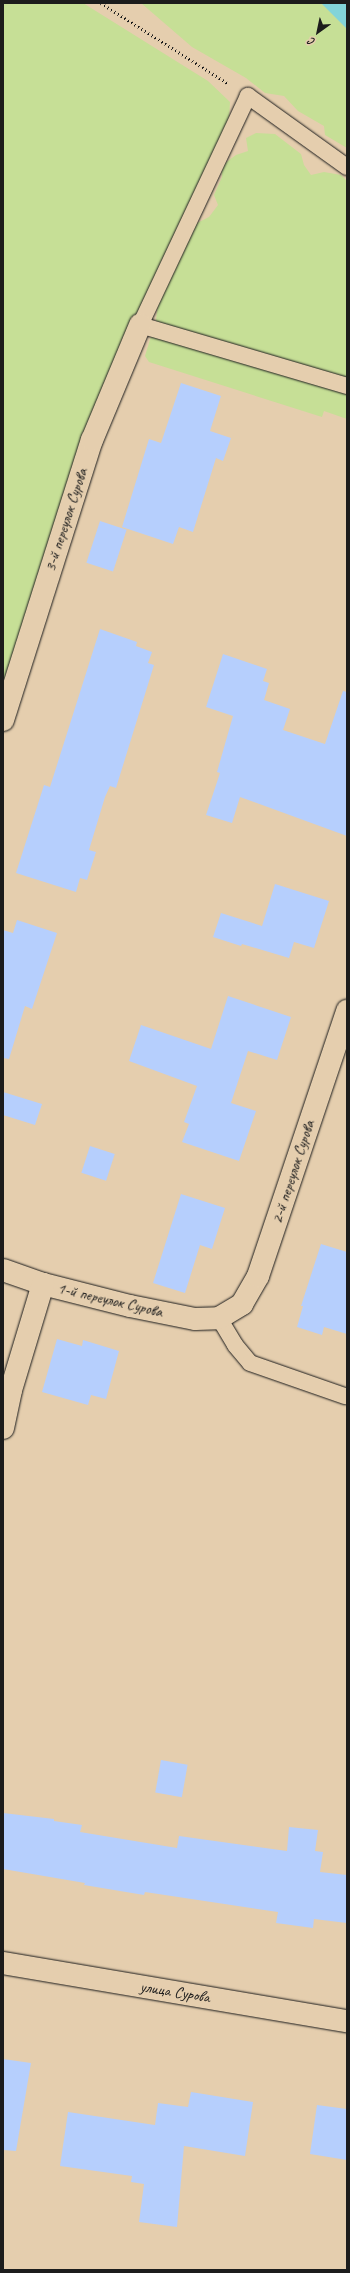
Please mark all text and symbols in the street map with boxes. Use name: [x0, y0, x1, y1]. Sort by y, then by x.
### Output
north arrow: [298, 12, 338, 52]
text: С: [305, 35, 318, 49]
street label: 3-й переулок Сурова: [40, 466, 92, 574]
street label: 2-й переулок Сурова: [267, 1118, 319, 1226]
street label: 1-й переулок Сурова: [56, 1279, 164, 1321]
street label: улица Сурова: [139, 1977, 211, 2007]

